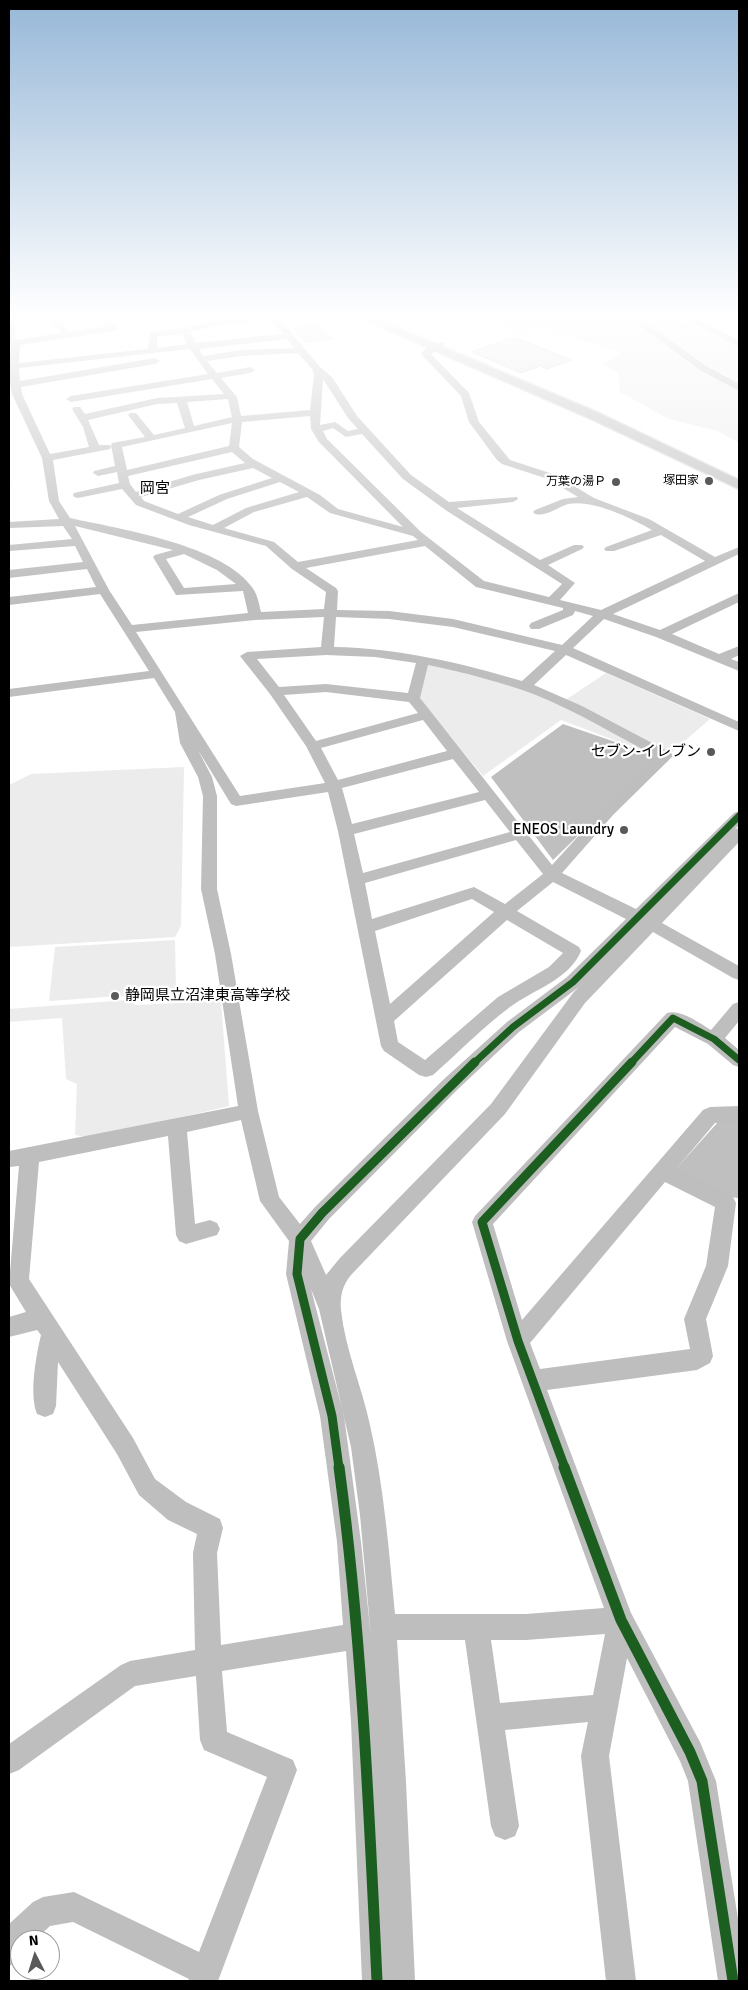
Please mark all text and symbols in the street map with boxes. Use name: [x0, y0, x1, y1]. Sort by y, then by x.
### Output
place label: 塚田家: [663, 474, 699, 488]
place label: 万葉の湯Ｐ: [546, 475, 606, 489]
marker: 塚田家: [703, 475, 715, 487]
marker: 万葉の湯Ｐ: [610, 476, 622, 488]
district label: 岡宮: [140, 480, 170, 498]
place label: セブン-イレブン: [591, 743, 701, 761]
marker: セブン-イレブン: [705, 746, 717, 758]
place label: ENEOS Laundry: [513, 821, 614, 839]
marker: ENEOS Laundry: [618, 824, 630, 836]
place label: 静岡県立沼津東高等学校: [125, 987, 290, 1005]
marker: 静岡県立沼津東高等学校: [109, 990, 121, 1002]
north arrow: [10, 1930, 60, 1980]
text: N: [28, 1932, 39, 1949]

